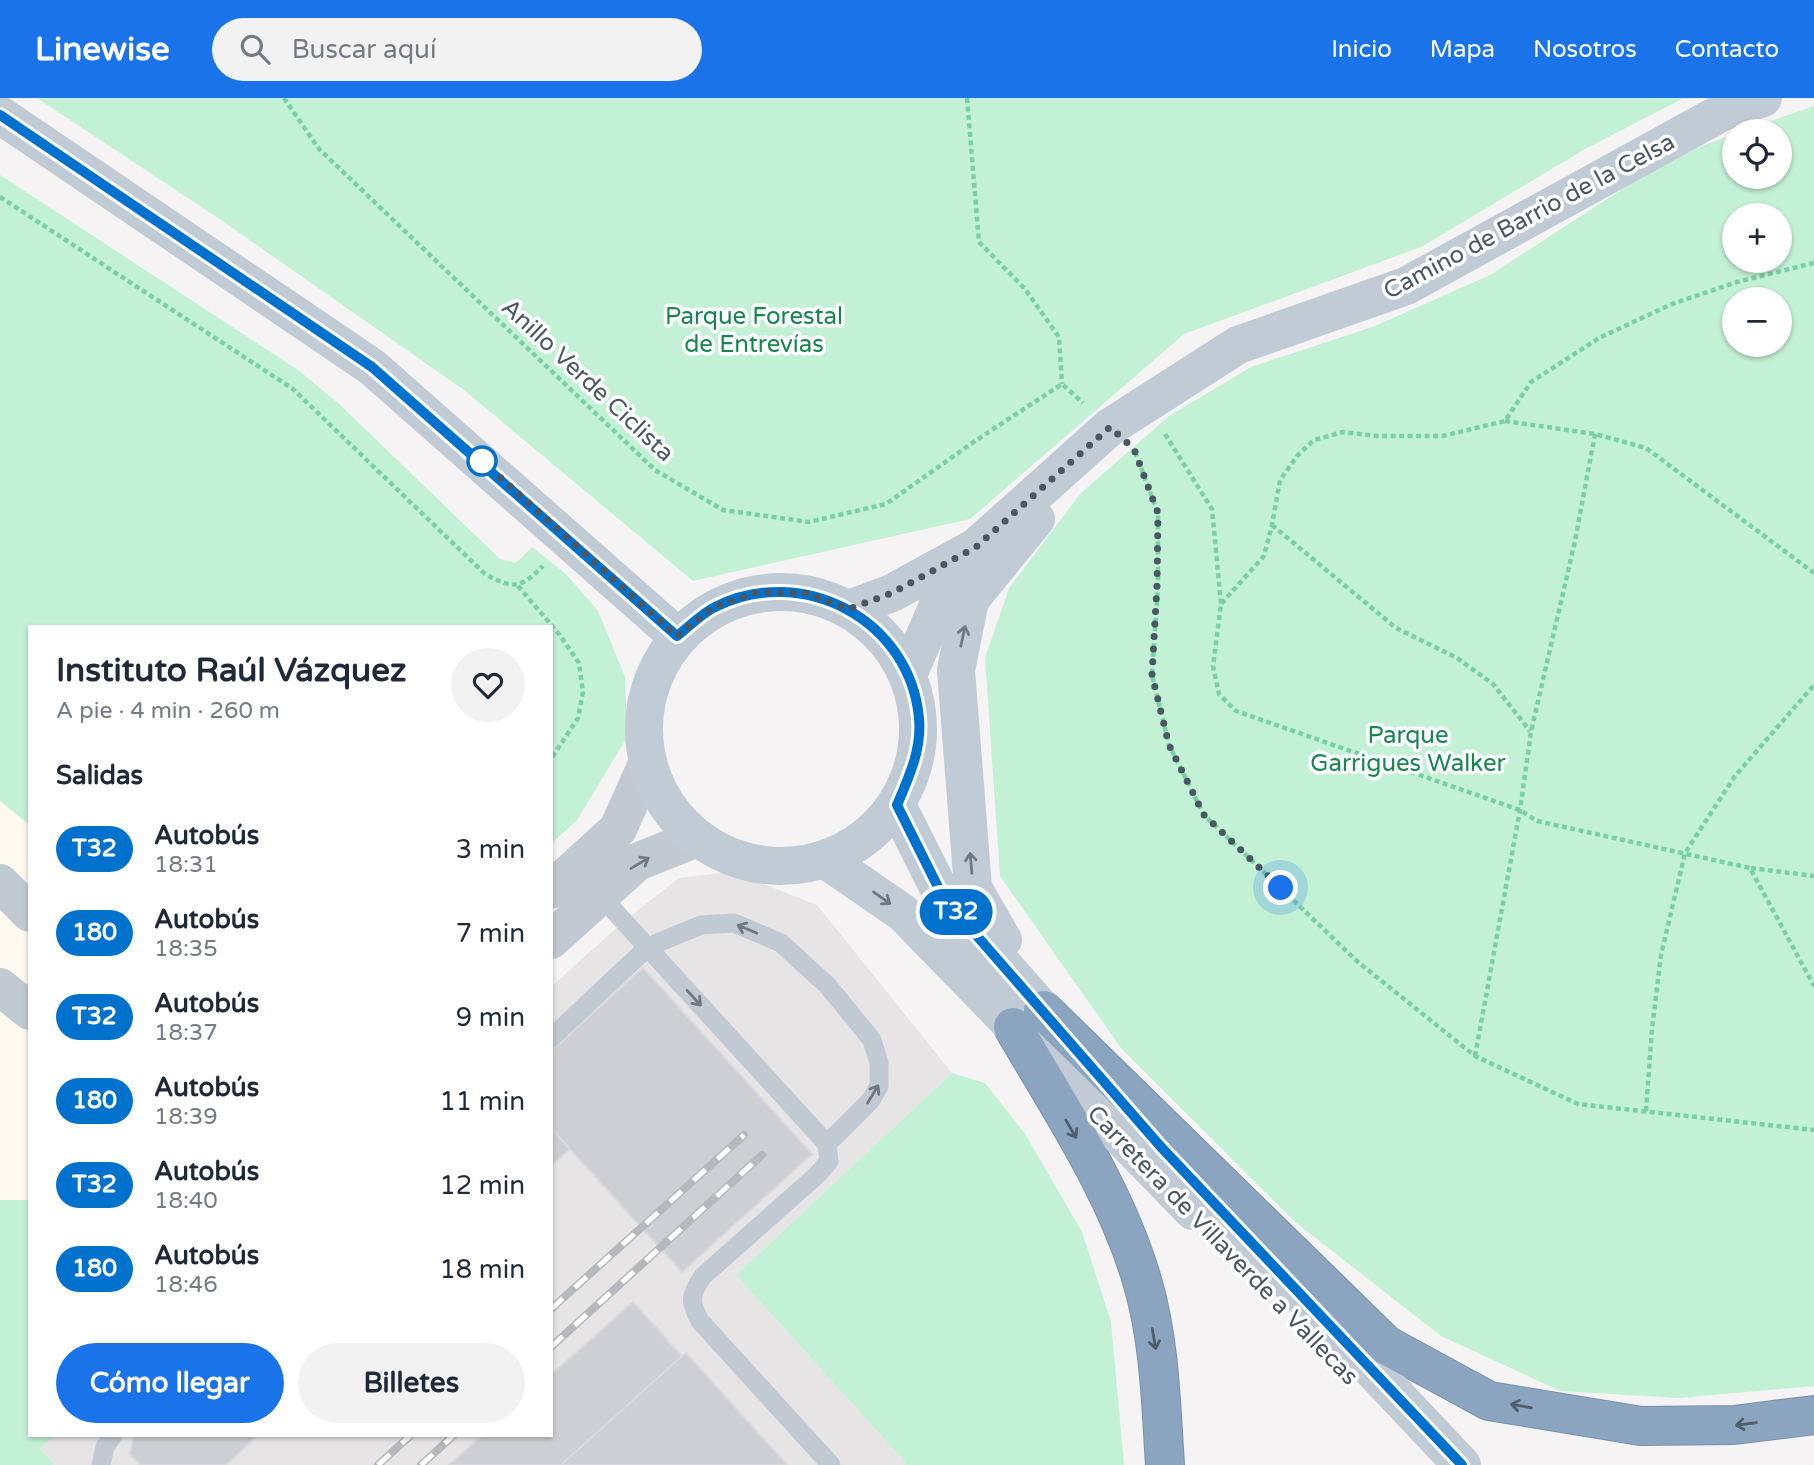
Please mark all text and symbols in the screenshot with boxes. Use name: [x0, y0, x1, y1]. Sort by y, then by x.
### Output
search box: [212, 18, 702, 81]
text: Linewise: [35, 30, 170, 69]
icon: search: [236, 30, 274, 68]
text: Buscar aquí: [292, 34, 436, 65]
text: Inicio: [1331, 35, 1392, 64]
text: Mapa: [1430, 35, 1495, 64]
text: Nosotros: [1533, 35, 1637, 64]
text: Contacto: [1675, 35, 1779, 64]
map controls: [1722, 119, 1792, 357]
button: locate: [1722, 119, 1792, 189]
street label: Camino de Barrio de la Celsa: [1379, 127, 1680, 306]
button: +: [1722, 203, 1792, 273]
button: −: [1722, 287, 1792, 357]
street label: Anillo Verde Ciclista: [495, 293, 680, 468]
park label: Parque Forestal de Entrevías: [665, 302, 843, 359]
unlabelled marker: [467, 446, 497, 476]
one-way arrow: [956, 625, 970, 648]
button: heart: [451, 648, 525, 722]
text: Instituto Raúl Vázquez: [56, 651, 406, 690]
text: A pie · 4 min · 260 m: [56, 697, 280, 725]
park label: Parque Garrigues Walker: [1310, 721, 1507, 778]
text: Salidas: [56, 760, 143, 791]
text: Autobús: [154, 820, 259, 851]
text: T32: [72, 834, 117, 863]
text: 3 min: [456, 834, 525, 865]
text: 18:31: [154, 851, 218, 879]
one-way arrow: [964, 852, 977, 874]
one-way arrow: [629, 856, 649, 870]
your location: [1263, 870, 1298, 905]
line badge: T32: [916, 889, 996, 935]
one-way arrow: [872, 891, 892, 905]
text: T32: [934, 897, 978, 926]
text: Autobús: [154, 904, 259, 935]
text: 180: [72, 918, 117, 947]
text: 7 min: [456, 918, 525, 949]
one-way arrow: [737, 921, 758, 934]
text: 18:35: [154, 935, 218, 963]
text: Autobús: [154, 988, 259, 1019]
one-way arrow: [685, 989, 702, 1006]
text: T32: [72, 1002, 117, 1031]
text: 9 min: [456, 1002, 525, 1033]
text: 18:37: [154, 1019, 218, 1047]
text: Autobús: [154, 1072, 259, 1103]
one-way arrow: [865, 1085, 880, 1104]
text: 180: [72, 1086, 117, 1115]
text: 11 min: [439, 1086, 525, 1117]
street label: Carretera de Villaverde a Vallecas: [1081, 1099, 1364, 1391]
text: 18:39: [154, 1103, 218, 1131]
one-way arrow: [1065, 1118, 1079, 1138]
text: Autobús: [154, 1156, 259, 1187]
text: T32: [72, 1170, 117, 1199]
text: 12 min: [439, 1170, 525, 1201]
text: 18:40: [154, 1187, 218, 1215]
text: Autobús: [154, 1240, 259, 1271]
text: 180: [72, 1254, 117, 1283]
text: 18 min: [439, 1254, 525, 1285]
text: 18:46: [154, 1271, 218, 1299]
one-way arrow: [1147, 1327, 1161, 1350]
button: Cómo llegar: [56, 1343, 284, 1423]
button: Billetes: [298, 1343, 525, 1423]
one-way arrow: [1510, 1399, 1533, 1412]
one-way arrow: [1735, 1417, 1758, 1430]

